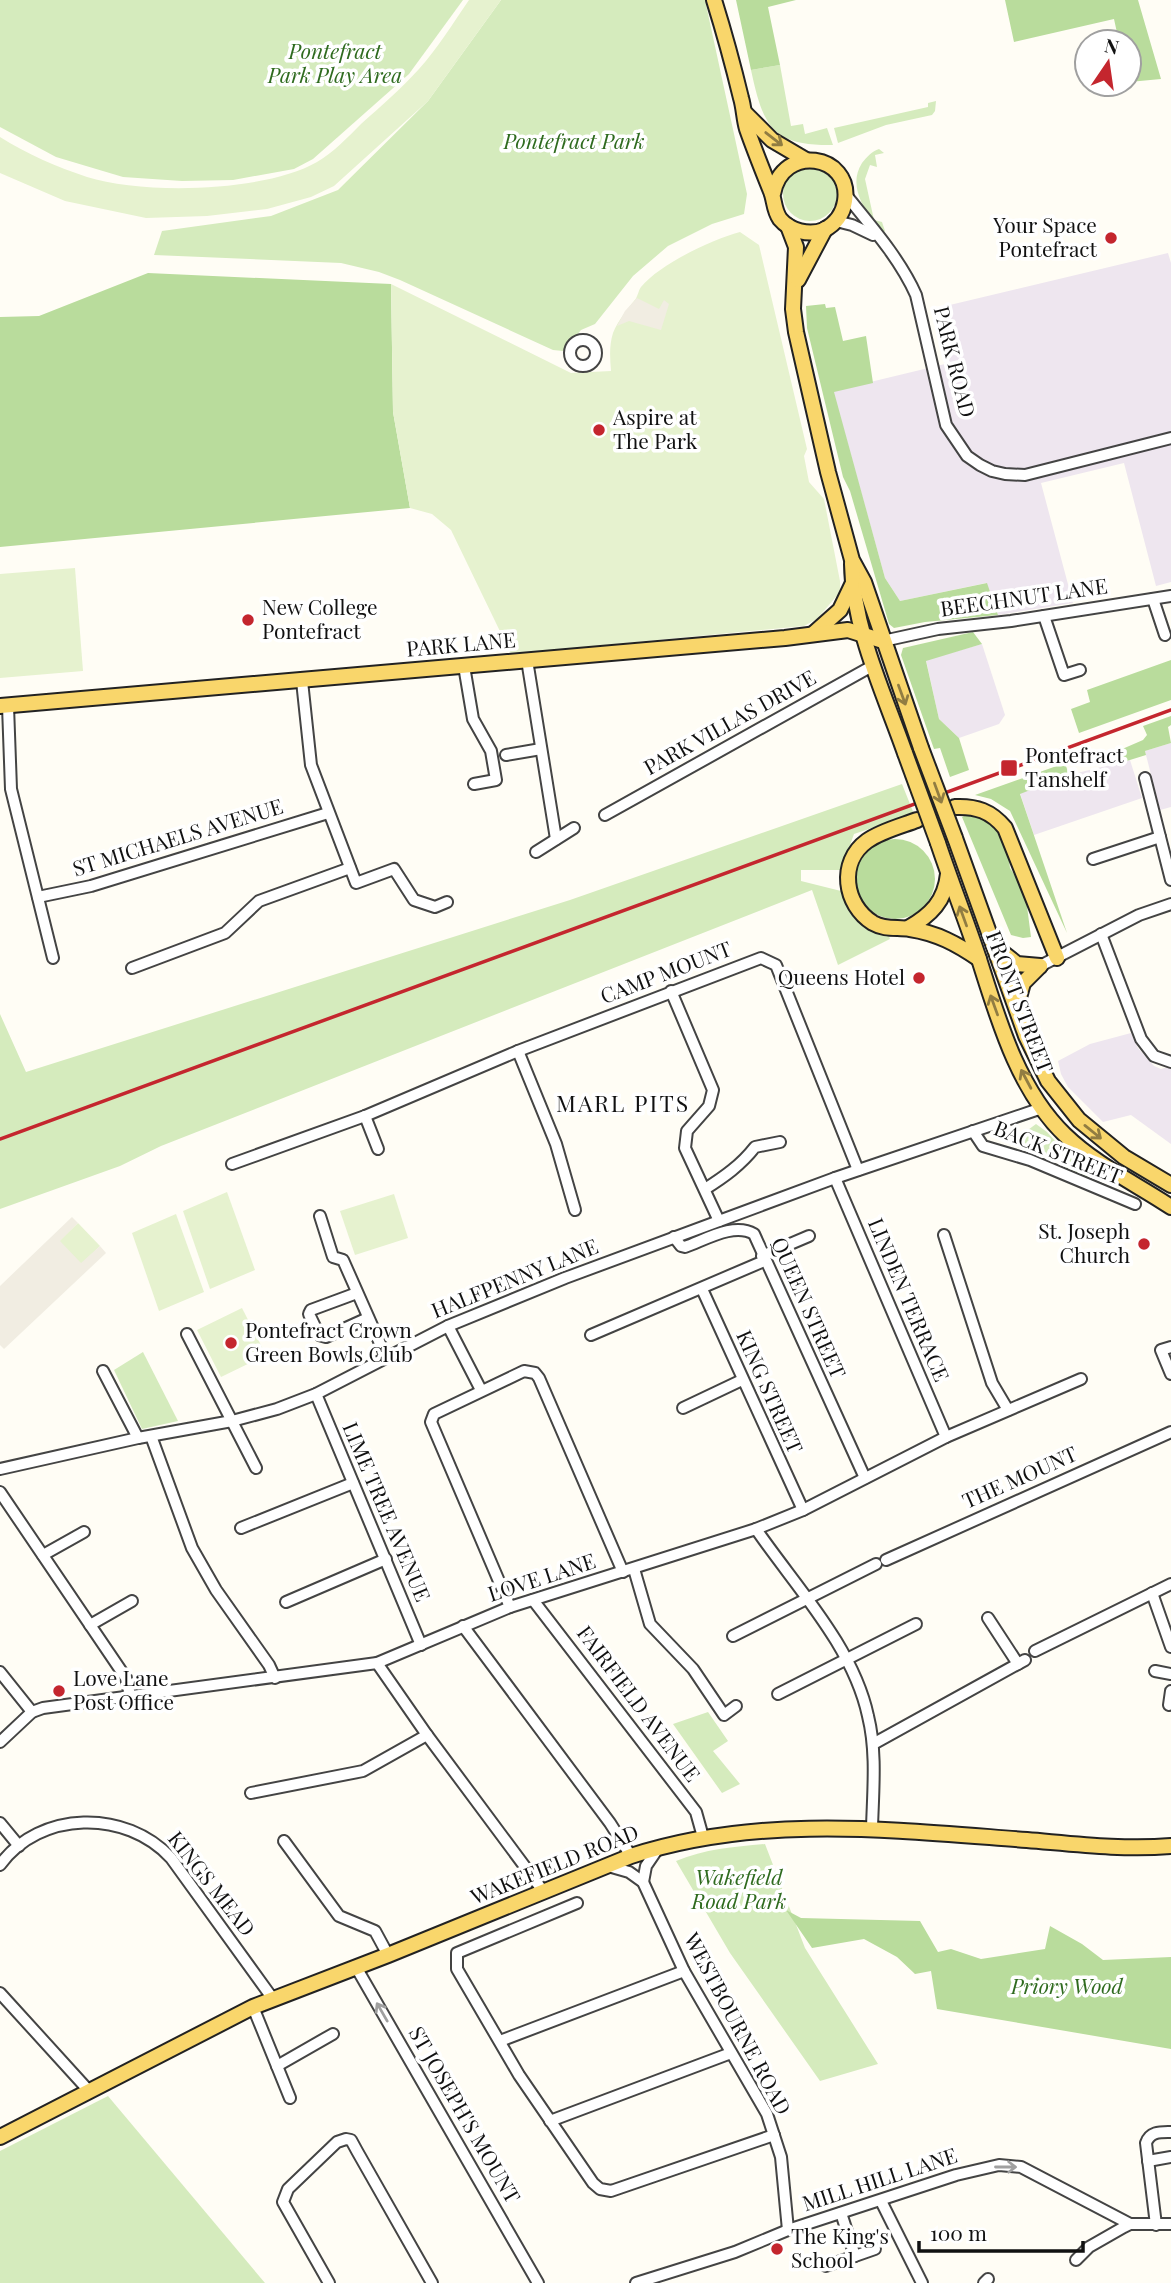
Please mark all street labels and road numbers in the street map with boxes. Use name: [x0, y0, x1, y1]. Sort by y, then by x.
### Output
street label: PARK ROAD: [929, 303, 983, 420]
street label: BEECHNUT LANE: [938, 570, 1109, 622]
street label: PARK LANE: [405, 624, 517, 662]
street label: PARK VILLAS DRIVE: [638, 662, 820, 780]
street label: ST MICHAELS AVENUE: [69, 791, 286, 881]
street label: FRONT STREET: [981, 926, 1061, 1076]
street label: CAMP MOUNT: [596, 933, 735, 1009]
street label: BACK STREET: [990, 1113, 1127, 1190]
street label: LINDEN TERRACE: [863, 1213, 957, 1385]
street label: HALFPENNY LANE: [427, 1231, 602, 1323]
street label: QUEEN STREET: [766, 1232, 854, 1382]
street label: KING STREET: [731, 1325, 810, 1457]
street label: LIME TREE AVENUE: [337, 1417, 438, 1605]
street label: THE MOUNT: [957, 1438, 1081, 1514]
street label: LOVE LANE: [484, 1546, 599, 1607]
street label: FAIRFIELD AVENUE: [572, 1619, 708, 1787]
street label: WAKEFIELD ROAD: [465, 1817, 642, 1910]
street label: KINGS MEAD: [163, 1825, 262, 1941]
street label: WESTBOURNE ROAD: [678, 1926, 799, 2119]
street label: ST JOSEPH'S MOUNT: [404, 2020, 528, 2208]
street label: MILL HILL LANE: [798, 2140, 960, 2216]

